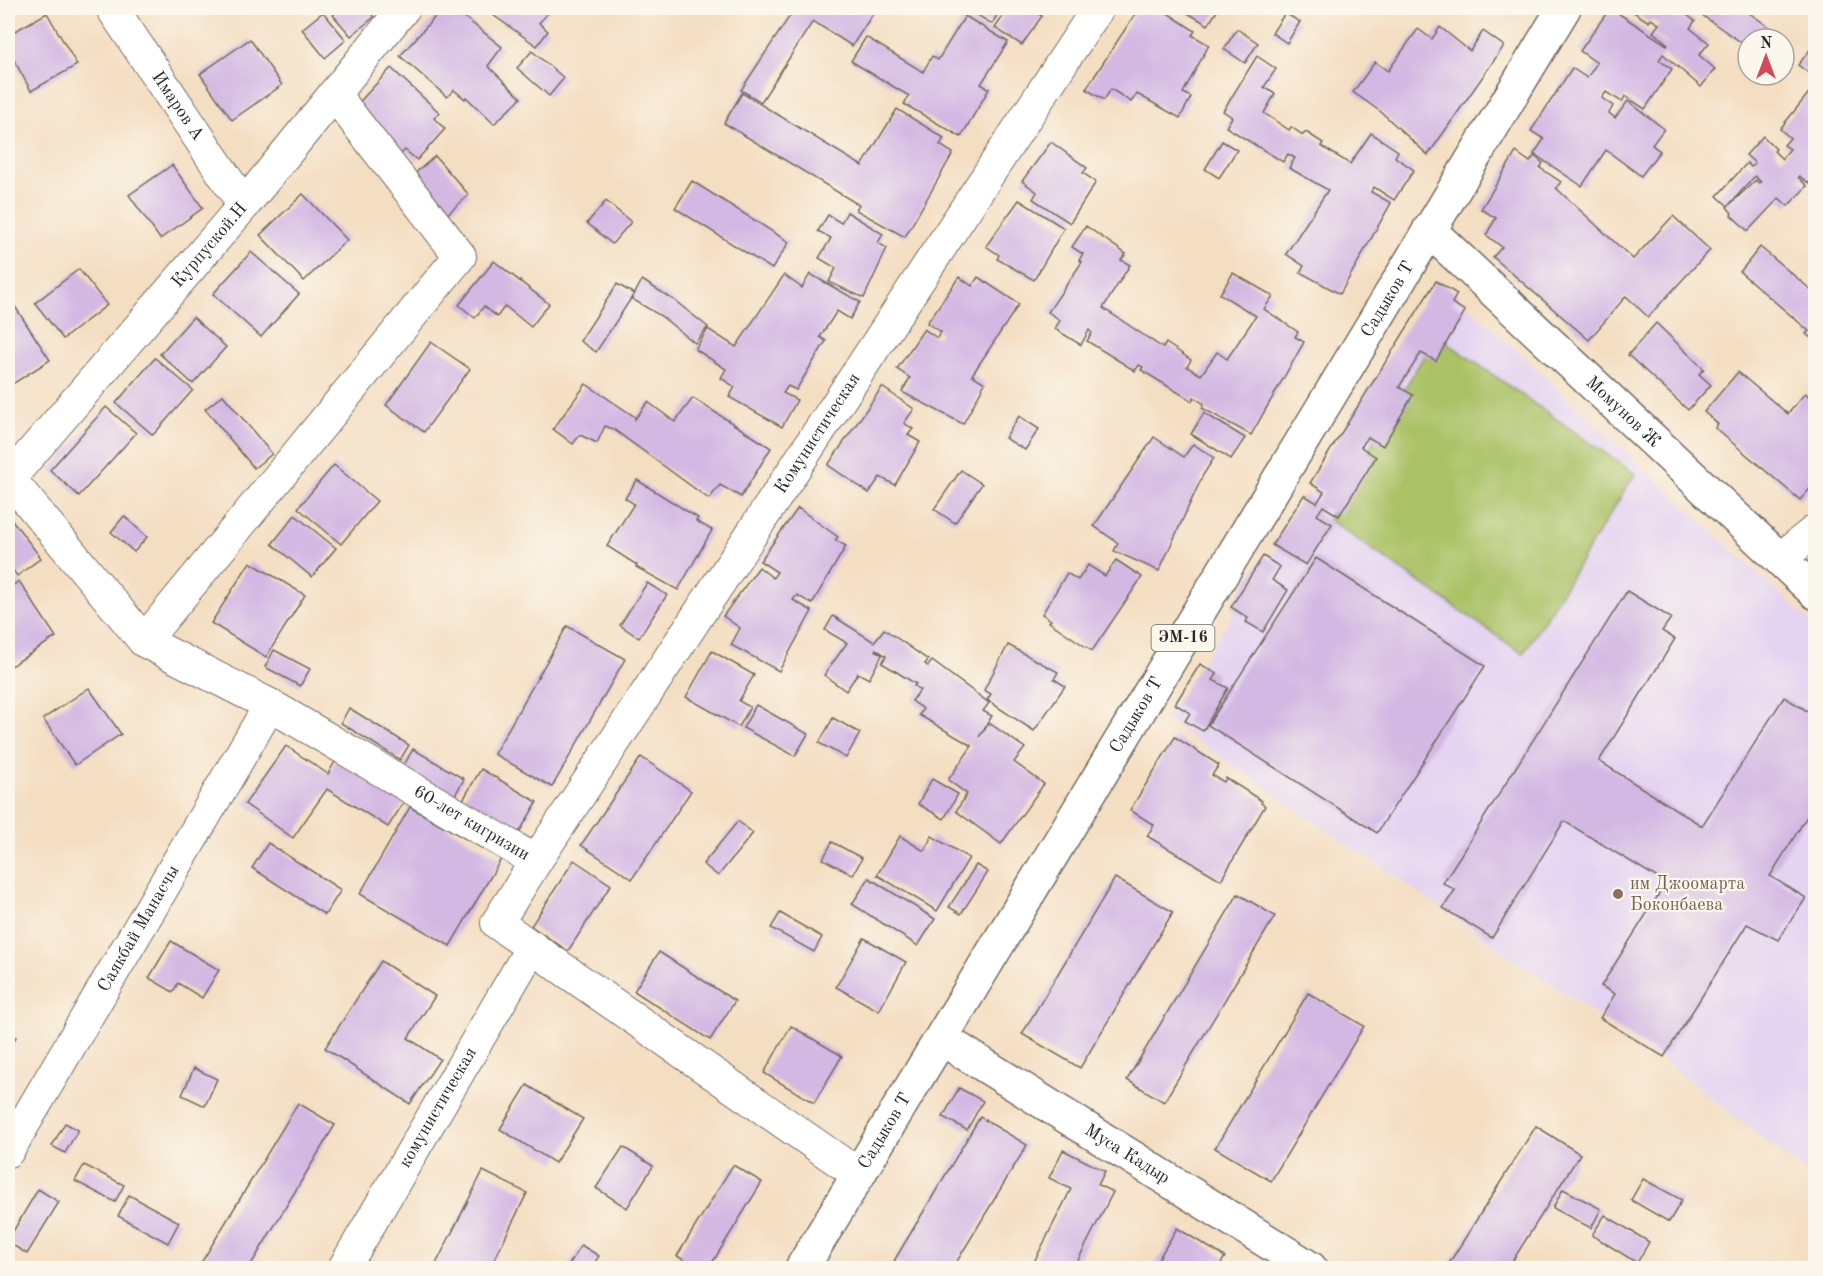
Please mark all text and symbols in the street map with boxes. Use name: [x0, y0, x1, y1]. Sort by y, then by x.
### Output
north arrow: [1736, 27, 1796, 87]
text: N: [1760, 36, 1773, 52]
street label: Имаров А: [148, 68, 207, 144]
street label: Курпуской.Н: [168, 199, 251, 291]
street label: Садыков Т: [1358, 258, 1418, 341]
street label: Комунистическая: [772, 370, 864, 497]
street label: Момунов Ж: [1582, 373, 1664, 451]
road number: ЭМ-16: [1152, 625, 1214, 651]
street label: Садыков Т: [1107, 674, 1166, 756]
street label: 60-лет кигризии: [410, 782, 533, 864]
street label: Саякбай Манасчы: [95, 862, 183, 995]
place label: им Джоомарта Боконбаева: [1630, 875, 1745, 914]
marker: им Джоомарта Боконбаева: [1611, 887, 1625, 901]
street label: комунистическая: [396, 1044, 480, 1171]
street label: Садыков Т: [855, 1090, 915, 1172]
street label: Муса Кадыр: [1081, 1121, 1173, 1187]

